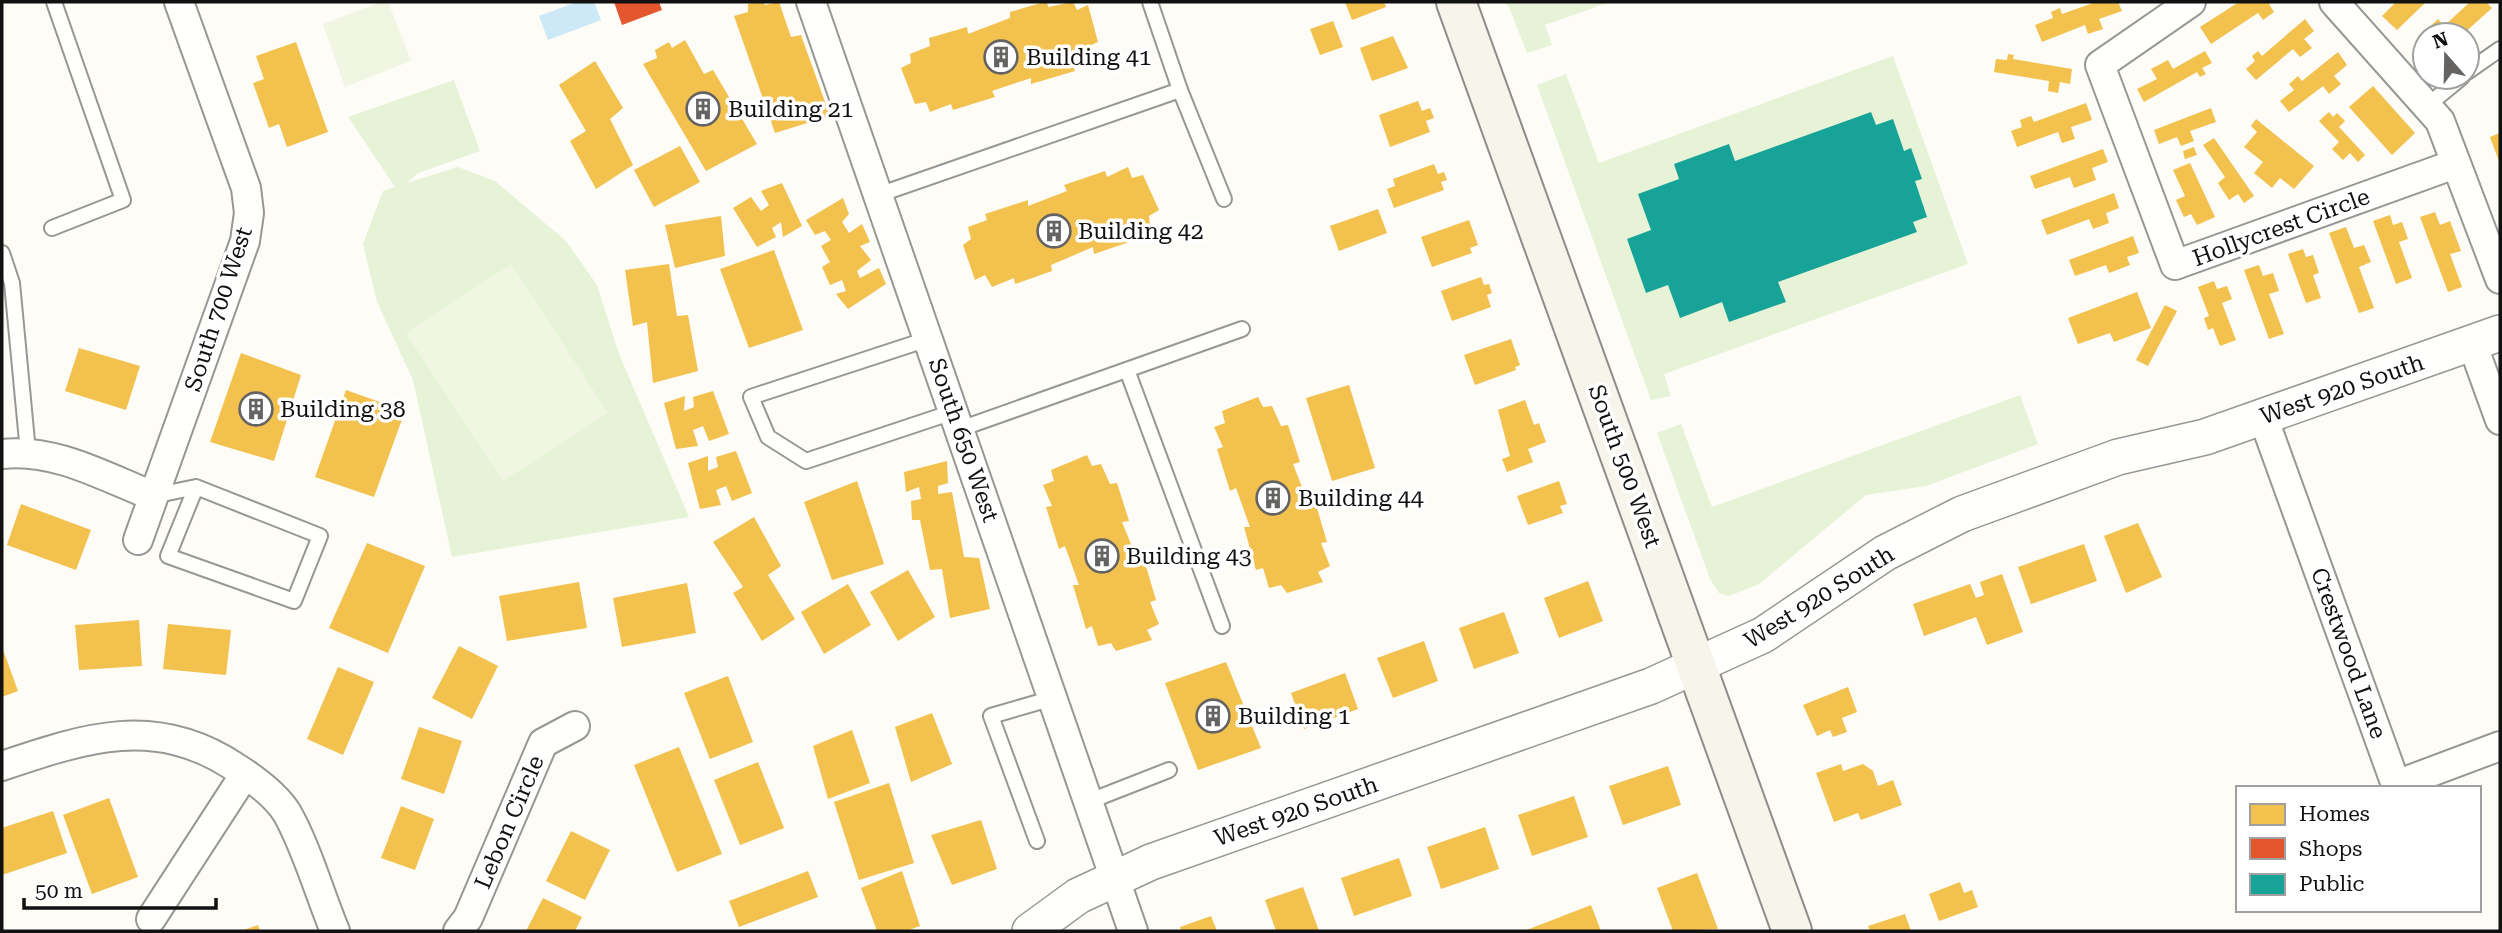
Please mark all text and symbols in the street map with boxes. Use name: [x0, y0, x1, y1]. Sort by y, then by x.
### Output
north arrow: [2411, 21, 2481, 91]
text: N: [2430, 27, 2452, 54]
building icon: Building 41: [982, 38, 1020, 76]
place label: Building 41: [1026, 44, 1152, 71]
building icon: Building 21: [684, 90, 722, 128]
place label: Building 21: [728, 96, 854, 123]
street label: Hollycrest Circle: [2189, 183, 2373, 272]
building icon: Building 42: [1035, 212, 1073, 250]
place label: Building 42: [1078, 218, 1204, 245]
street label: South 700 West: [179, 223, 258, 395]
street label: West 920 South: [2257, 349, 2428, 430]
street label: South 650 West: [923, 355, 1004, 526]
street label: South 500 West: [1583, 381, 1667, 552]
building icon: Building 38: [237, 390, 275, 428]
place label: Building 38: [280, 396, 406, 423]
building icon: Building 44: [1254, 479, 1292, 517]
place label: Building 44: [1298, 485, 1424, 512]
building icon: Building 43: [1083, 537, 1121, 575]
street label: West 920 South: [1739, 540, 1899, 654]
place label: Building 43: [1126, 543, 1252, 570]
street label: Crestwood Lane: [2305, 564, 2392, 742]
building icon: Building 1: [1194, 697, 1232, 735]
place label: Building 1: [1238, 703, 1351, 730]
street label: Lebon Circle: [469, 751, 550, 893]
street label: West 920 South: [1211, 771, 1382, 852]
legend: [2236, 786, 2481, 912]
text: Homes: [2299, 802, 2370, 826]
text: Shops: [2299, 837, 2362, 861]
scale bar: [24, 866, 217, 910]
text: Public: [2299, 872, 2365, 896]
text: 50 m: [35, 879, 83, 903]

